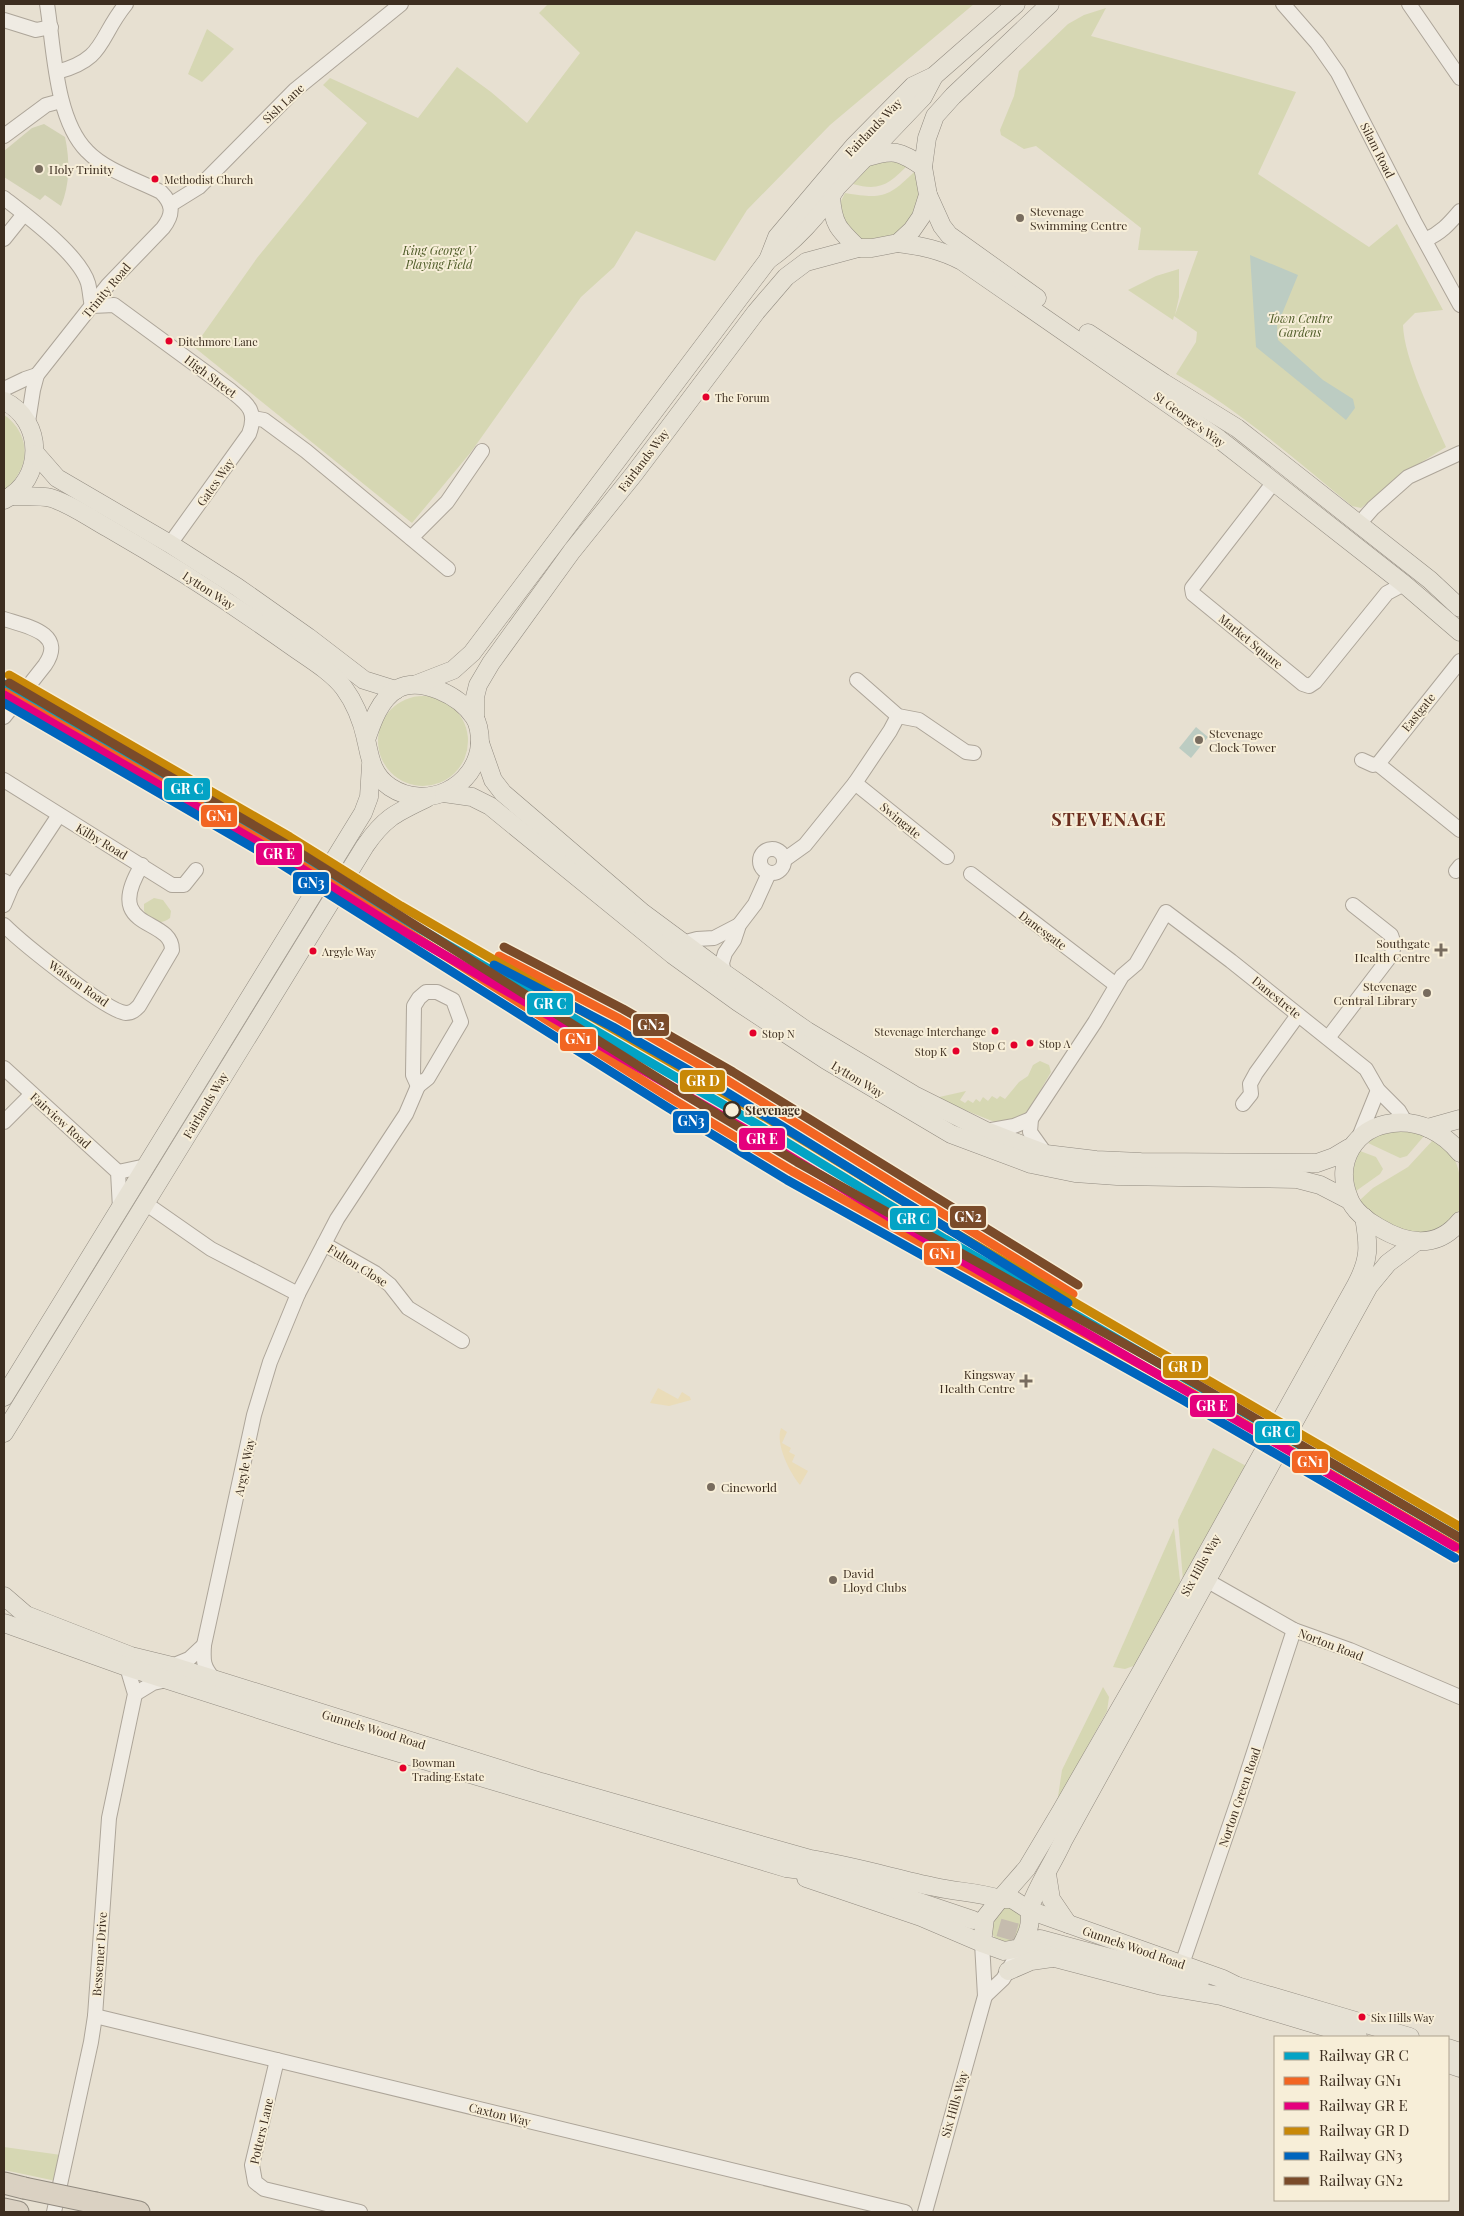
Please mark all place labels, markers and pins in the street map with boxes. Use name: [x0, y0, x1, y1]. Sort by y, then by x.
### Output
place label: Holy Trinity: [49, 161, 113, 177]
marker: Holy Trinity: [33, 163, 45, 175]
place label: Methodist Church: [164, 172, 254, 187]
marker: Methodist Church: [150, 174, 160, 184]
place label: Stevenage Swimming Centre: [1030, 203, 1127, 233]
marker: Stevenage Swimming Centre: [1014, 212, 1026, 224]
place label: Ditchmore Lane: [178, 334, 258, 349]
marker: Ditchmore Lane: [164, 336, 174, 346]
place label: The Forum: [715, 390, 770, 405]
marker: The Forum: [701, 392, 711, 402]
place label: Stevenage Clock Tower: [1209, 725, 1277, 755]
marker: Stevenage Clock Tower: [1193, 734, 1205, 746]
place label: Southgate Health Centre: [1354, 935, 1430, 965]
marker: Southgate Health Centre: [1434, 943, 1448, 957]
place label: Argyle Way: [321, 944, 377, 959]
marker: Argyle Way: [308, 946, 318, 956]
place label: Stevenage Central Library: [1333, 978, 1417, 1008]
marker: Stevenage Central Library: [1421, 987, 1433, 999]
place label: Stevenage Interchange: [874, 1024, 986, 1039]
place label: Stop N: [762, 1026, 795, 1041]
marker: Stevenage Interchange: [990, 1026, 1000, 1036]
marker: Stop N: [748, 1028, 758, 1038]
place label: Stop A: [1039, 1036, 1071, 1051]
place label: Stop C: [972, 1038, 1005, 1053]
marker: Stop A: [1025, 1038, 1035, 1048]
marker: Stop C: [1009, 1040, 1019, 1050]
place label: Stop K: [915, 1044, 948, 1059]
marker: Stop K: [951, 1046, 961, 1056]
marker: Stevenage: [723, 1101, 741, 1119]
place label: Stevenage: [745, 1102, 800, 1118]
place label: Kingsway Health Centre: [939, 1366, 1015, 1396]
marker: Kingsway Health Centre: [1019, 1374, 1033, 1388]
place label: Cineworld: [721, 1479, 777, 1495]
marker: Cineworld: [705, 1481, 717, 1493]
place label: David Lloyd Clubs: [843, 1565, 907, 1595]
marker: David Lloyd Clubs: [827, 1574, 839, 1586]
place label: Bowman Trading Estate: [412, 1755, 485, 1784]
marker: Bowman Trading Estate: [398, 1763, 408, 1773]
place label: Six Hills Way: [1371, 2010, 1434, 2025]
marker: Six Hills Way: [1357, 2012, 1367, 2022]

